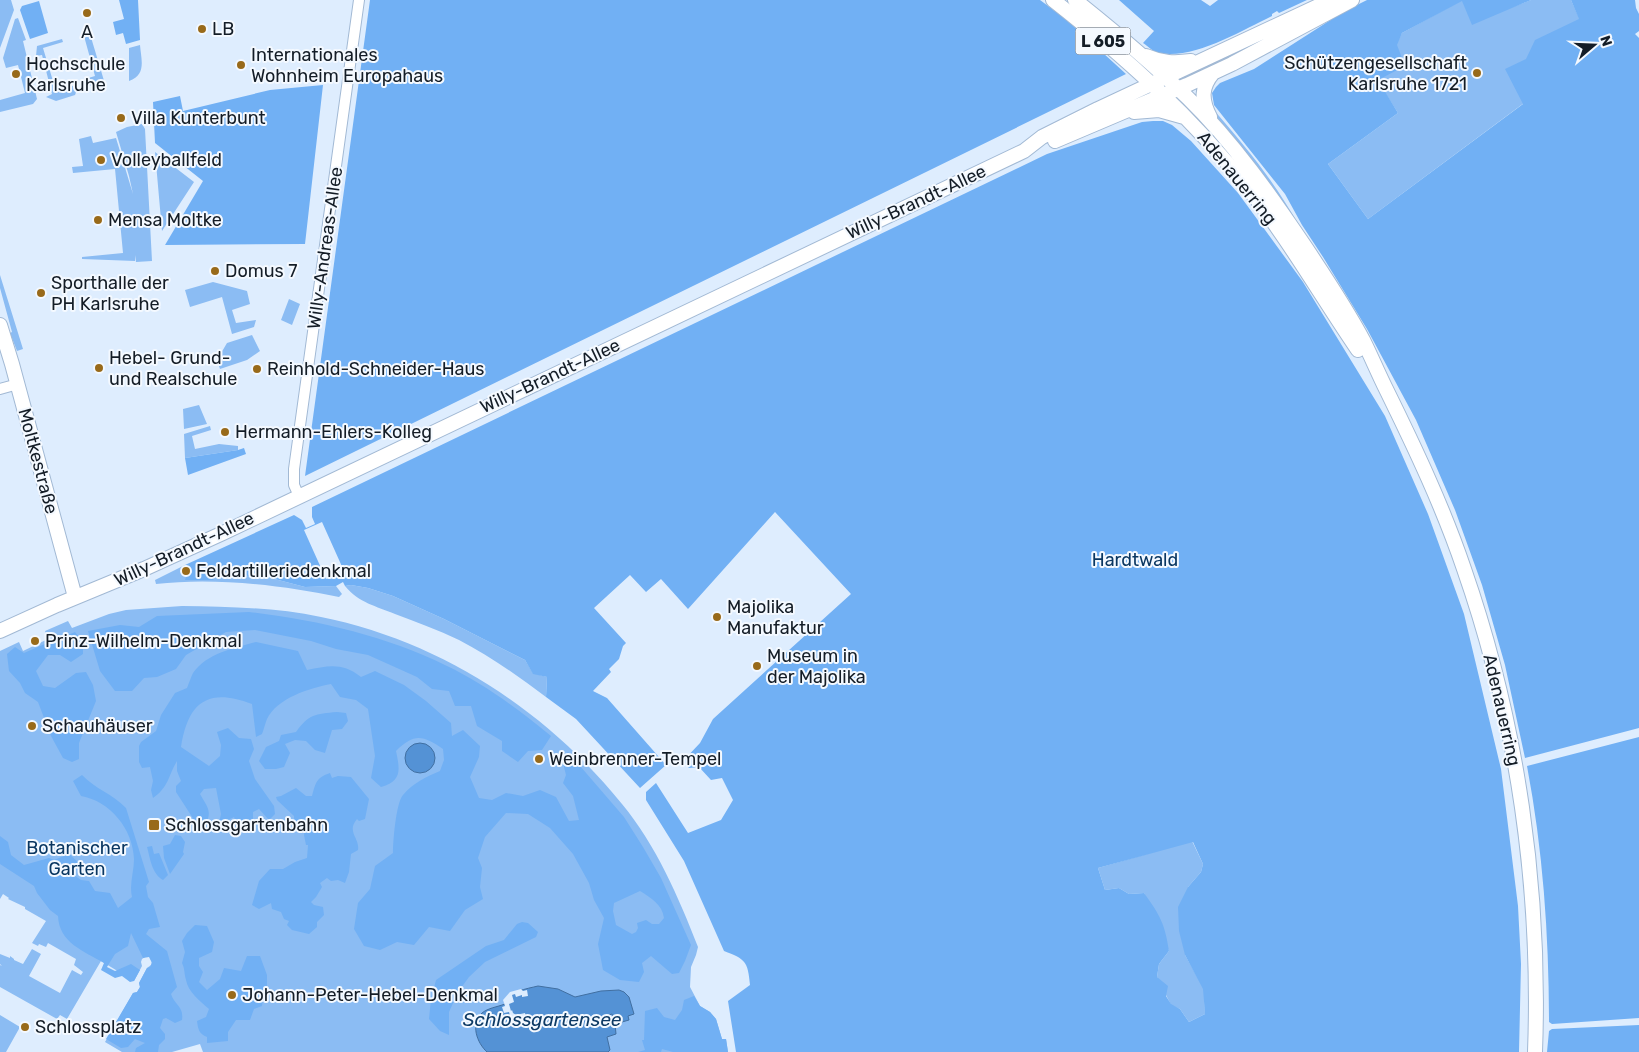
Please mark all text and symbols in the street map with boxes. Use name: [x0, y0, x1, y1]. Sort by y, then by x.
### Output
marker: A: [81, 7, 93, 19]
place label: LB: [212, 18, 234, 40]
north arrow: [1569, 20, 1619, 70]
place label: A: [81, 21, 93, 43]
marker: LB: [196, 23, 208, 35]
road number: L 605: [1076, 27, 1130, 54]
text: N: [1596, 33, 1615, 48]
place label: Internationales Wohnheim Europahaus: [251, 44, 443, 87]
place label: Schützengesellschaft Karlsruhe 1721: [1284, 52, 1467, 95]
place label: Hochschule Karlsruhe: [26, 53, 125, 96]
marker: Internationales Wohnheim Europahaus: [235, 59, 247, 71]
marker: Schützengesellschaft Karlsruhe 1721: [1471, 67, 1483, 79]
marker: Hochschule Karlsruhe: [10, 68, 22, 80]
place label: Villa Kunterbunt: [131, 107, 266, 129]
marker: Villa Kunterbunt: [115, 112, 127, 124]
street label: Adenauerring: [1193, 127, 1281, 229]
place label: Volleyballfeld: [111, 149, 222, 171]
marker: Volleyballfeld: [95, 154, 107, 166]
street label: Willy-Brandt-Allee: [842, 160, 990, 244]
street label: Willy-Andreas-Allee: [303, 165, 347, 331]
place label: Mensa Moltke: [108, 209, 222, 231]
marker: Mensa Moltke: [92, 214, 104, 226]
place label: Domus 7: [225, 260, 297, 282]
marker: Domus 7: [209, 265, 221, 277]
place label: Sporthalle der PH Karlsruhe: [51, 272, 169, 315]
marker: Sporthalle der PH Karlsruhe: [35, 287, 47, 299]
street label: Willy-Brandt-Allee: [476, 334, 624, 418]
place label: Hebel- Grund- und Realschule: [109, 347, 237, 390]
place label: Reinhold-Schneider-Haus: [267, 358, 485, 380]
marker: Hebel- Grund- und Realschule: [93, 362, 105, 374]
marker: Reinhold-Schneider-Haus: [251, 363, 263, 375]
street label: Moltkestraße: [13, 406, 63, 516]
place label: Hermann-Ehlers-Kolleg: [235, 421, 432, 443]
marker: Hermann-Ehlers-Kolleg: [219, 426, 231, 438]
street label: Willy-Brandt-Allee: [110, 507, 258, 591]
park label: Hardtwald: [1092, 549, 1178, 571]
place label: Feldartilleriedenkmal: [196, 560, 371, 582]
marker: Feldartilleriedenkmal: [180, 565, 192, 577]
place label: Majolika Manufaktur: [727, 596, 824, 639]
marker: Majolika Manufaktur: [711, 611, 723, 623]
place label: Prinz-Wilhelm-Denkmal: [45, 630, 242, 652]
marker: Prinz-Wilhelm-Denkmal: [29, 635, 41, 647]
place label: Museum in der Majolika: [767, 645, 866, 688]
street label: Adenauerring: [1478, 652, 1526, 768]
marker: Museum in der Majolika: [751, 660, 763, 672]
place label: Schauhäuser: [42, 715, 153, 737]
marker: Schauhäuser: [26, 720, 38, 732]
place label: Weinbrenner-Tempel: [549, 748, 721, 770]
marker: Weinbrenner-Tempel: [533, 753, 545, 765]
place label: Schlossgartenbahn: [165, 814, 328, 836]
marker: Schlossgartenbahn: [147, 818, 161, 832]
park label: Botanischer Garten: [26, 837, 128, 880]
place label: Johann-Peter-Hebel-Denkmal: [242, 984, 498, 1006]
marker: Johann-Peter-Hebel-Denkmal: [226, 989, 238, 1001]
water label: Schlossgartensee: [463, 1008, 622, 1031]
place label: Schlossplatz: [35, 1016, 141, 1038]
marker: Schlossplatz: [19, 1021, 31, 1033]

